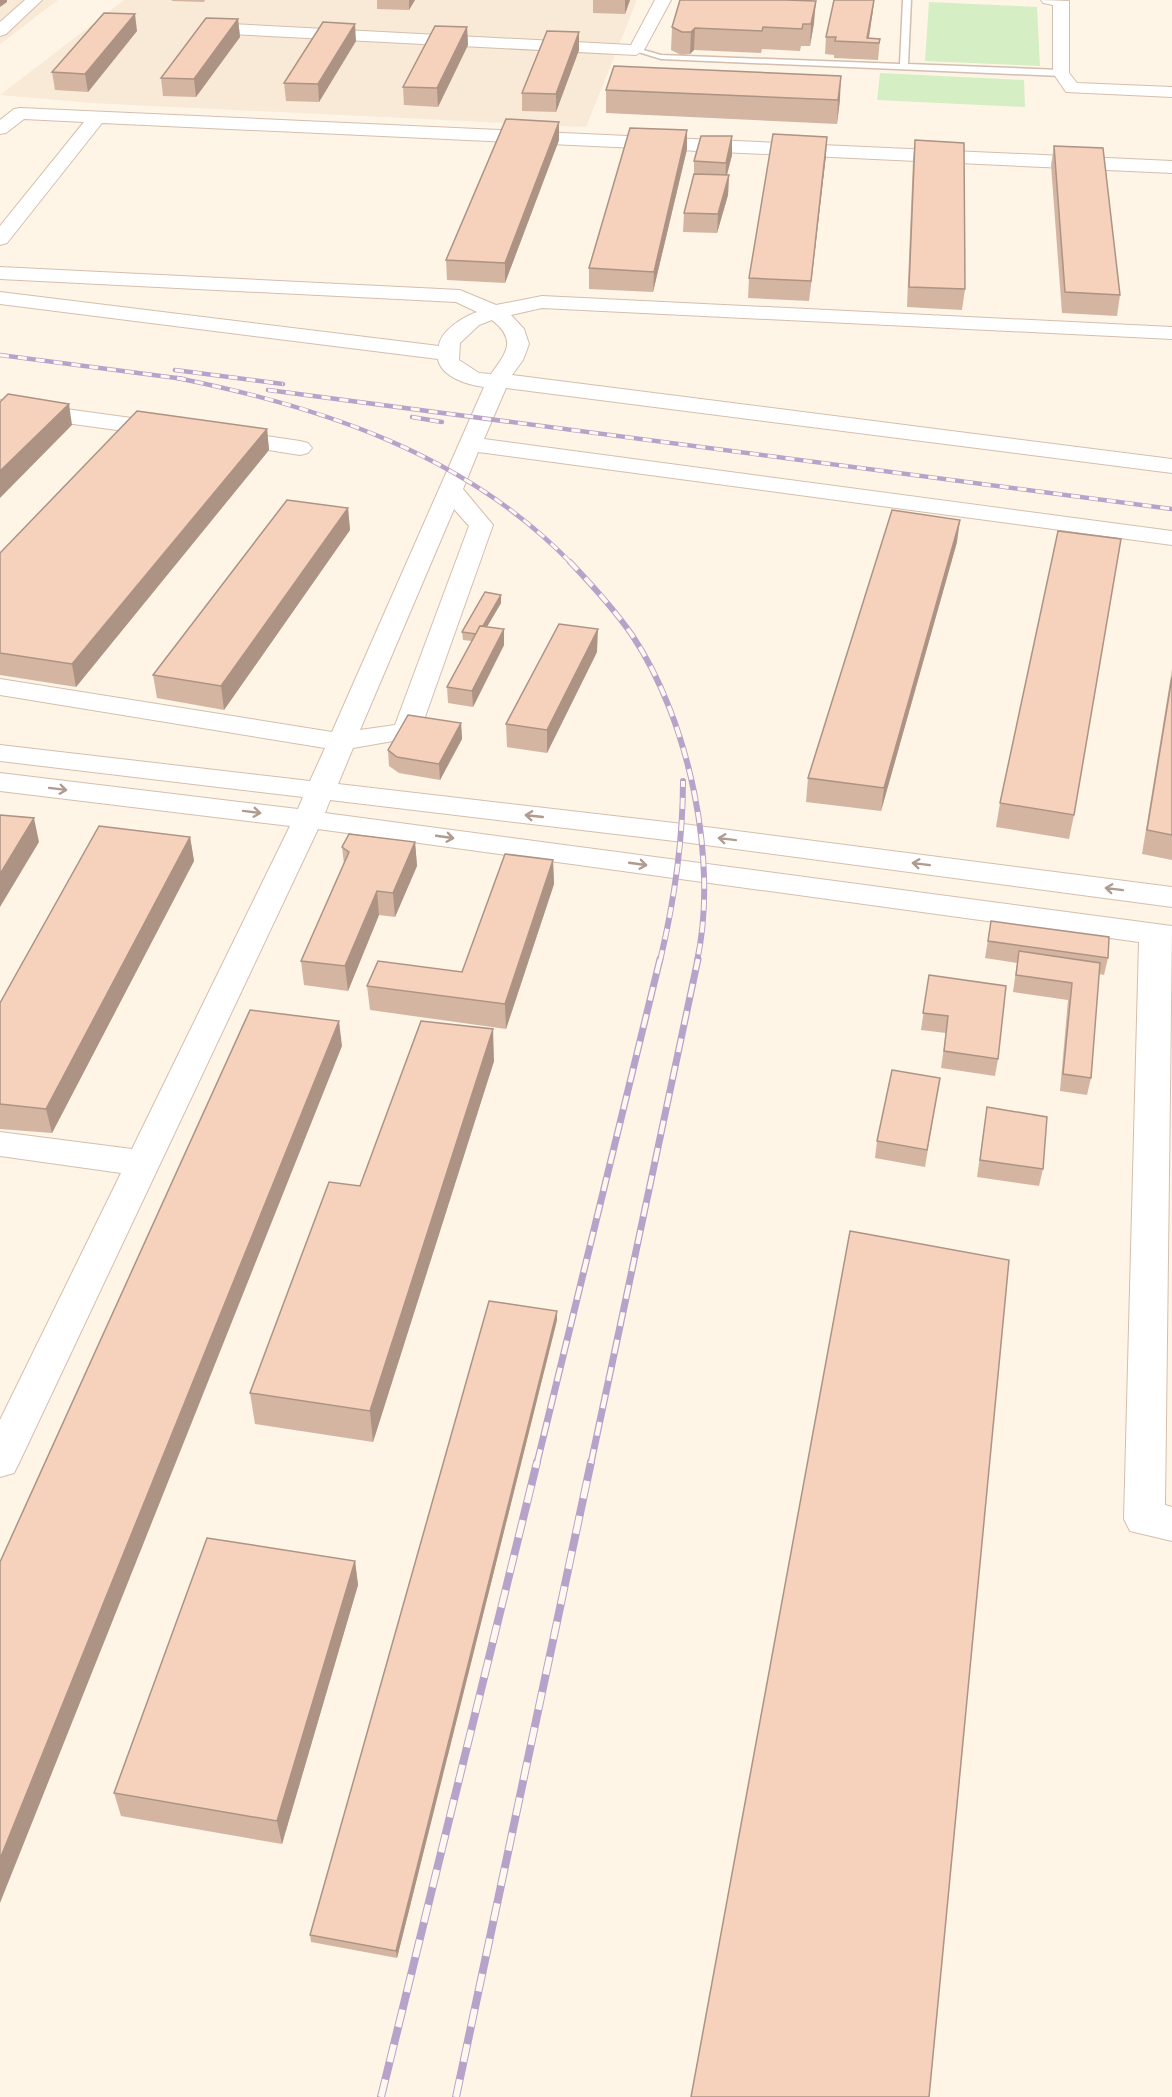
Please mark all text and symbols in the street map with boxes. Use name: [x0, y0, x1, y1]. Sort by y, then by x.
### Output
one-way arrow: [48, 784, 68, 795]
one-way arrow: [241, 807, 261, 818]
one-way arrow: [524, 810, 544, 821]
one-way arrow: [435, 832, 454, 843]
one-way arrow: [718, 833, 738, 844]
one-way arrow: [628, 858, 648, 869]
one-way arrow: [911, 858, 931, 869]
one-way arrow: [1105, 884, 1124, 895]

